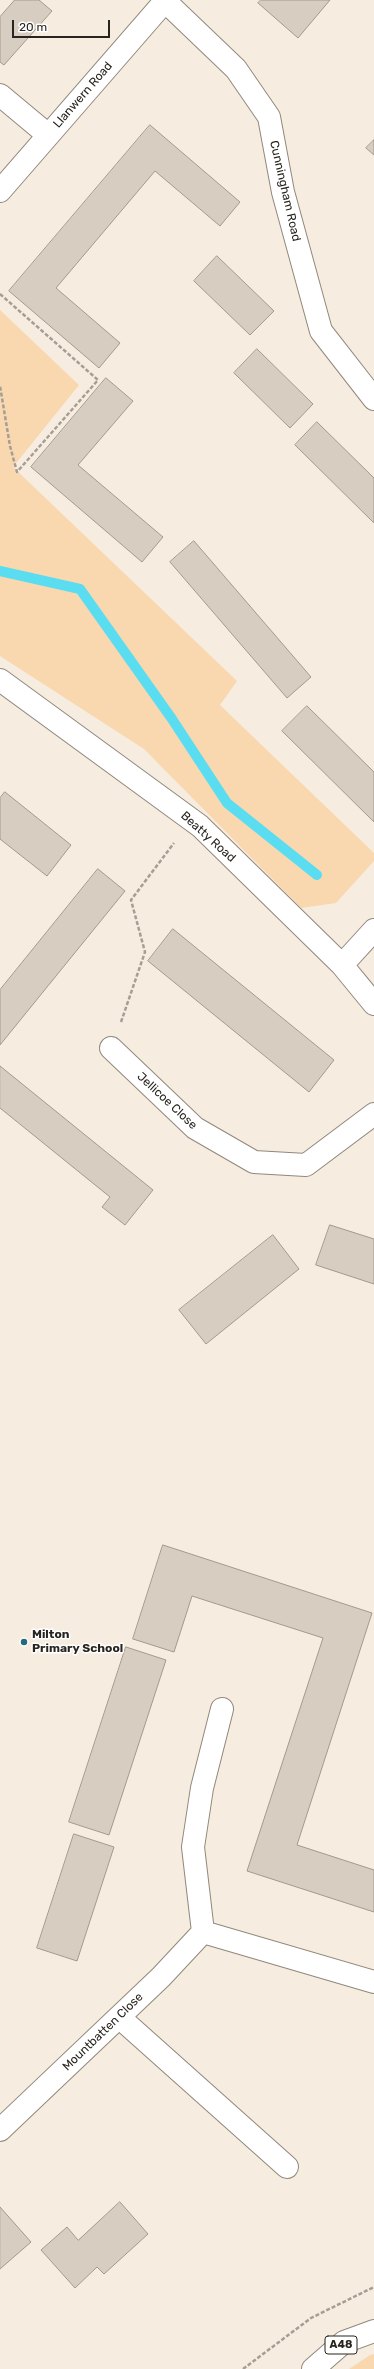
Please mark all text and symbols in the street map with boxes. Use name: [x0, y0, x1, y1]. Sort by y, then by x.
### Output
scale bar: [14, 12, 112, 38]
text: 20 m: [19, 20, 47, 34]
street label: Llanwern Road: [50, 59, 116, 131]
street label: Cunningham Road: [266, 139, 304, 243]
street label: Beatty Road: [178, 809, 238, 865]
street label: Jellicoe Close: [134, 1070, 200, 1132]
place label: Milton Primary School: [32, 1628, 123, 1656]
marker: Milton Primary School: [19, 1637, 29, 1647]
street label: Mountbatten Close: [60, 1990, 146, 2074]
road number: A48: [325, 2336, 357, 2354]

